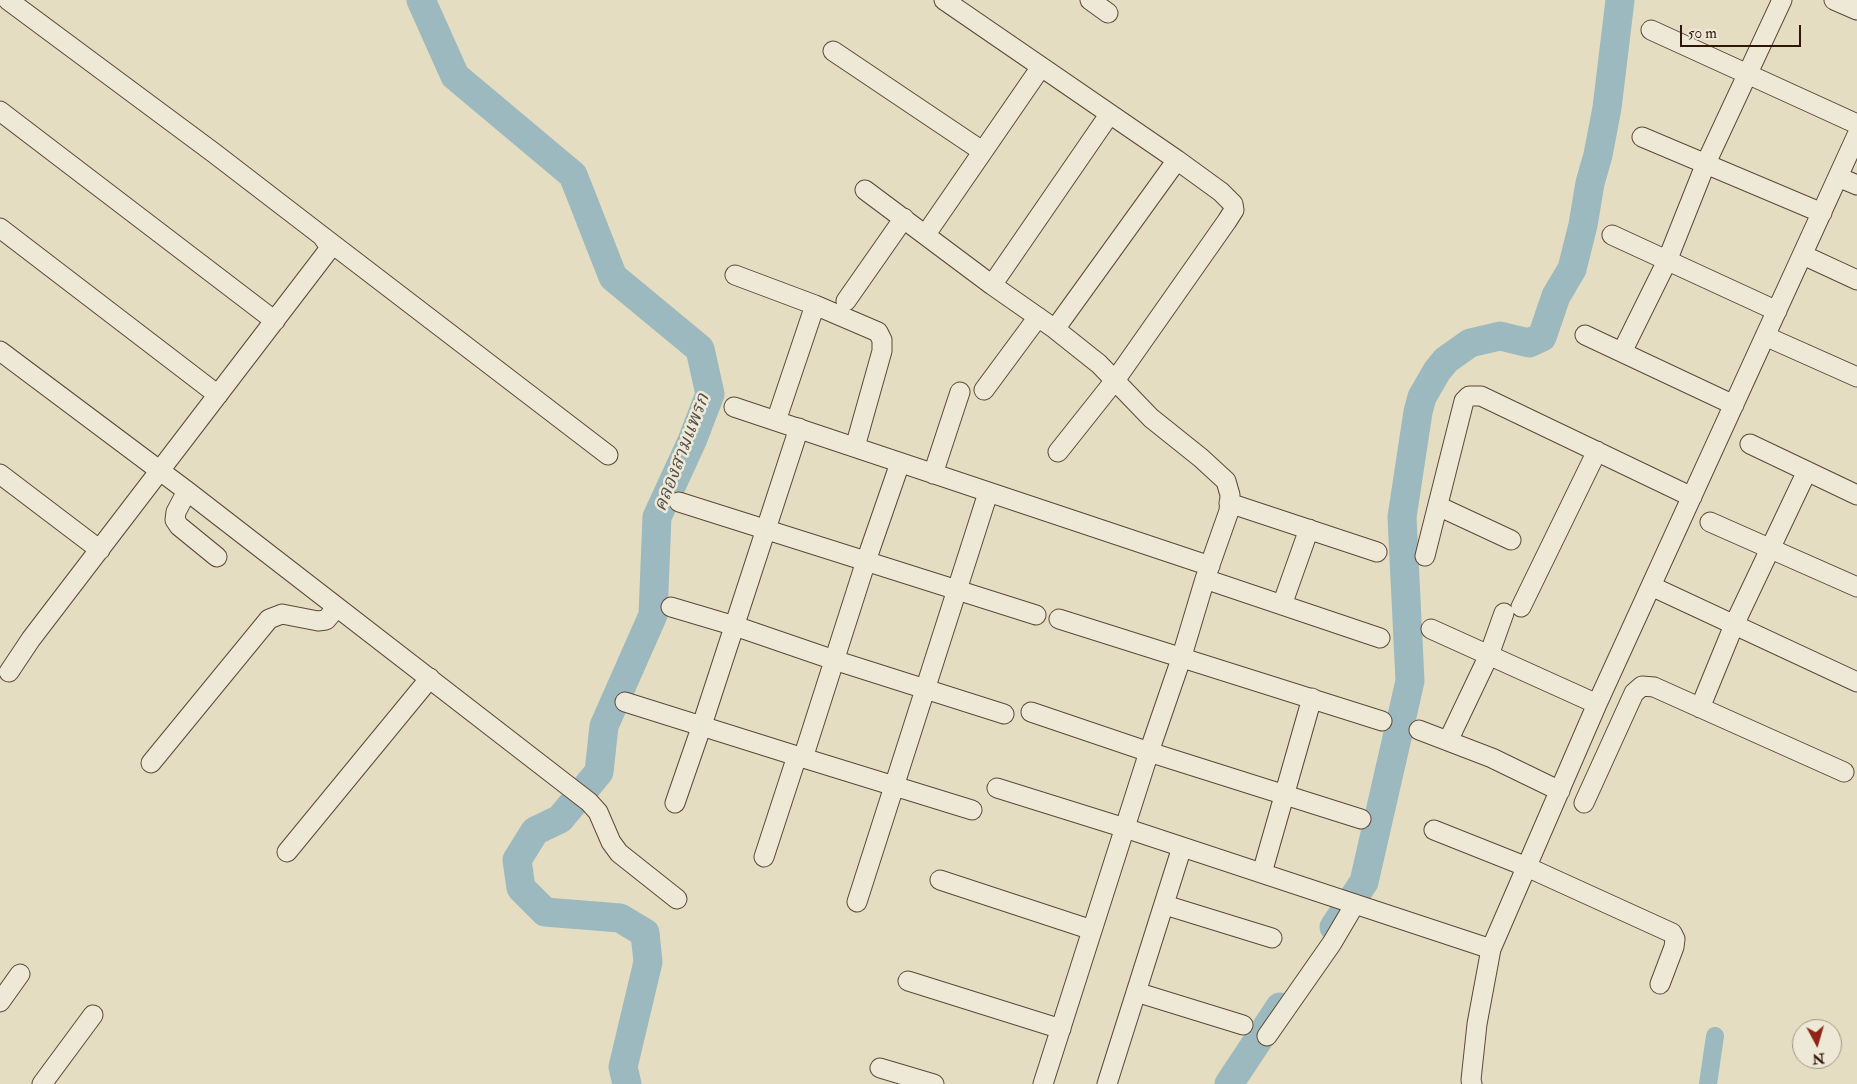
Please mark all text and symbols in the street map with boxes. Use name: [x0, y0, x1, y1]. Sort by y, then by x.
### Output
scale bar: [1682, 15, 1803, 47]
text: 50 m: [1688, 24, 1717, 43]
water label: คลองสามแพรก: [650, 391, 716, 515]
north arrow: [1792, 1019, 1842, 1069]
text: N: [1811, 1049, 1826, 1068]

